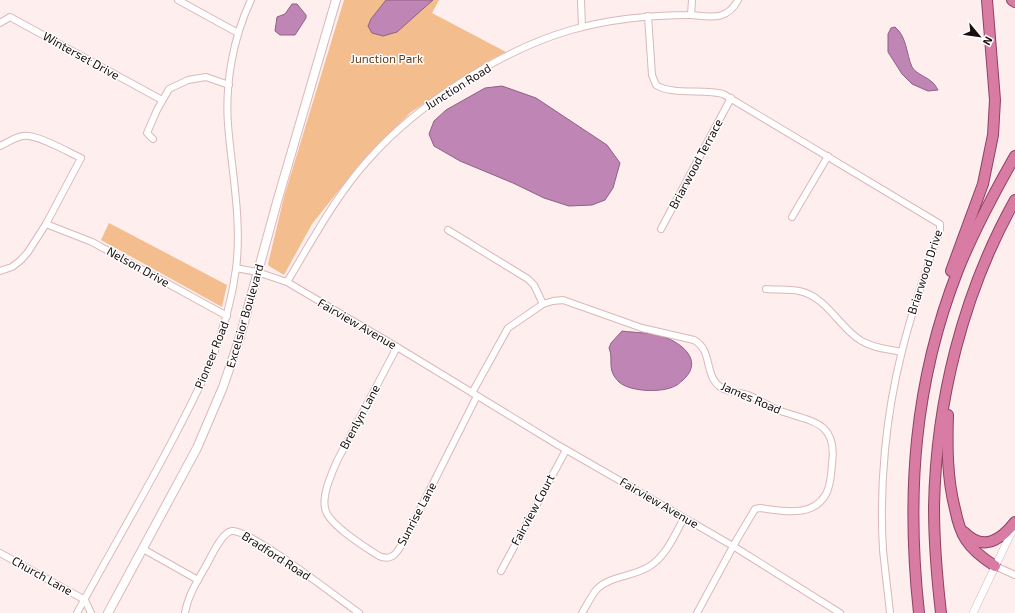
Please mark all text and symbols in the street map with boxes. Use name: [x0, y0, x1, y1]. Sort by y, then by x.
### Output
north arrow: [959, 16, 999, 56]
street label: Winterset Drive: [41, 28, 122, 82]
text: N: [981, 34, 996, 48]
park label: Junction Park: [351, 51, 423, 65]
street label: Junction Road: [422, 60, 493, 112]
street label: Briarwood Terrace: [665, 116, 725, 211]
street label: Briarwood Drive: [904, 228, 944, 316]
street label: Nelson Drive: [105, 243, 172, 289]
street label: Excelsior Boulevard: [223, 262, 266, 369]
street label: Fairview Avenue: [316, 295, 399, 351]
street label: Pioneer Road: [191, 319, 231, 390]
street label: James Road: [719, 378, 784, 416]
street label: Brenlyn Lane: [336, 382, 382, 451]
street label: Fairview Court: [507, 471, 557, 548]
street label: Fairview Avenue: [618, 474, 701, 530]
street label: Sunrise Lane: [394, 479, 439, 548]
street label: Bradford Road: [240, 528, 313, 583]
street label: Church Lane: [10, 553, 75, 597]

